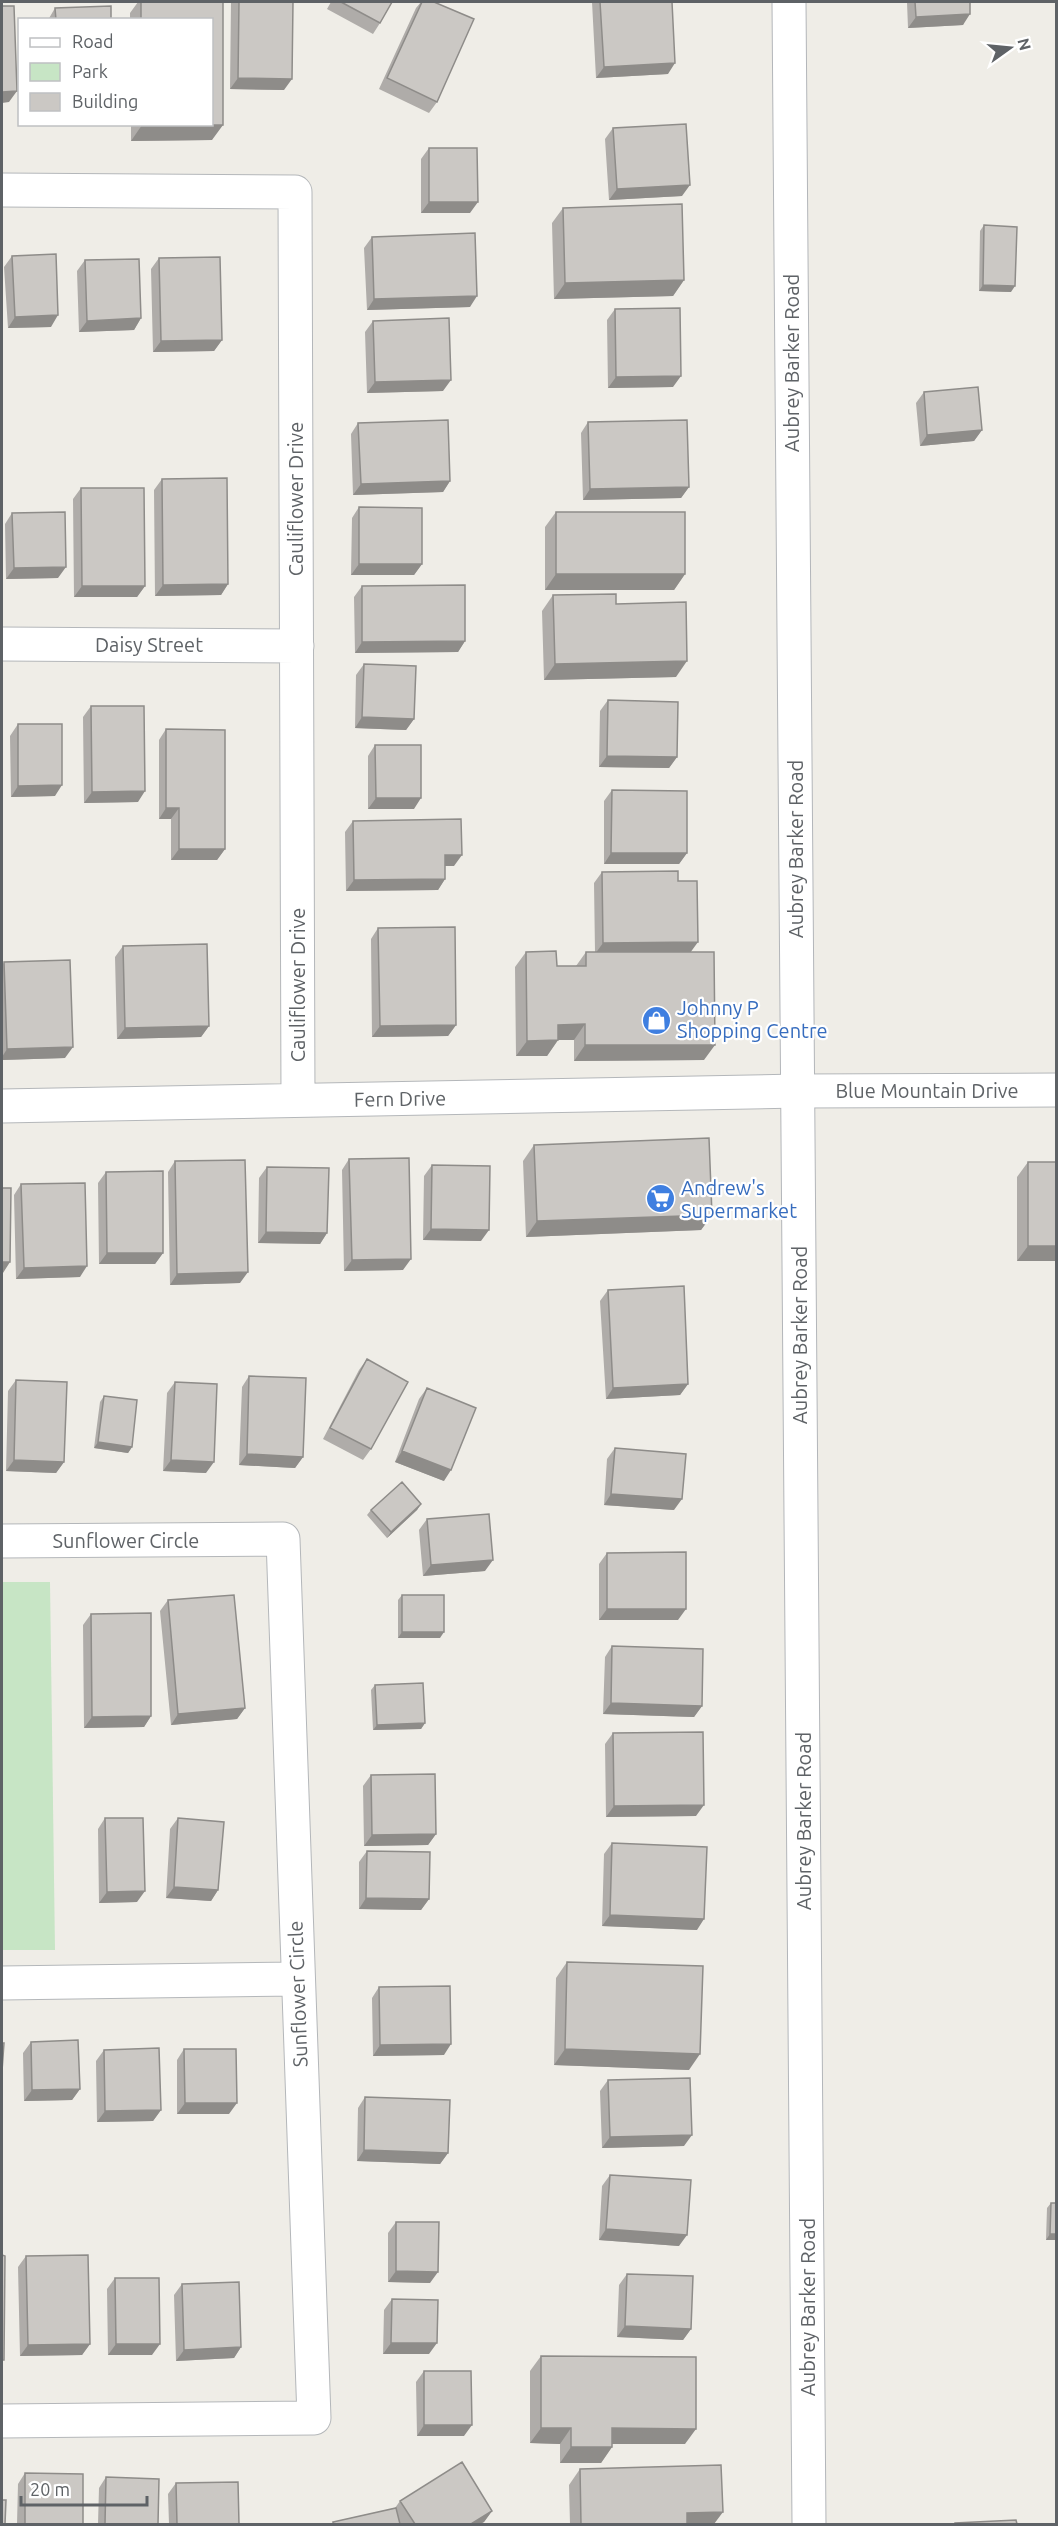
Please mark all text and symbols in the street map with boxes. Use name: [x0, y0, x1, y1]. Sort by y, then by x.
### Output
legend: [18, 18, 213, 126]
north arrow: [980, 18, 1040, 78]
text: Road: [72, 31, 114, 51]
text: N: [1014, 36, 1035, 52]
text: Park: [72, 61, 108, 81]
text: Building: [72, 91, 138, 111]
street label: Aubrey Barker Road: [780, 274, 803, 452]
street label: Cauliflower Drive: [284, 422, 307, 576]
street label: Daisy Street: [95, 633, 203, 656]
street label: Aubrey Barker Road: [784, 760, 807, 938]
street label: Cauliflower Drive: [286, 908, 309, 1062]
place label: Johnny P Shopping Centre: [677, 996, 828, 1042]
shop icon: Johnny P Shopping Centre: [640, 1004, 672, 1036]
street label: Blue Mountain Drive: [835, 1079, 1019, 1102]
street label: Fern Drive: [354, 1086, 446, 1111]
place label: Andrew's Supermarket: [681, 1176, 797, 1222]
supermarket icon: Andrew's Supermarket: [644, 1183, 676, 1215]
street label: Aubrey Barker Road: [788, 1246, 811, 1424]
street label: Sunflower Circle: [53, 1529, 199, 1552]
street label: Aubrey Barker Road: [792, 1732, 815, 1910]
street label: Sunflower Circle: [283, 1920, 312, 2068]
street label: Aubrey Barker Road: [796, 2218, 819, 2396]
scale bar: [21, 2469, 147, 2507]
text: 20 m: [30, 2479, 70, 2499]

